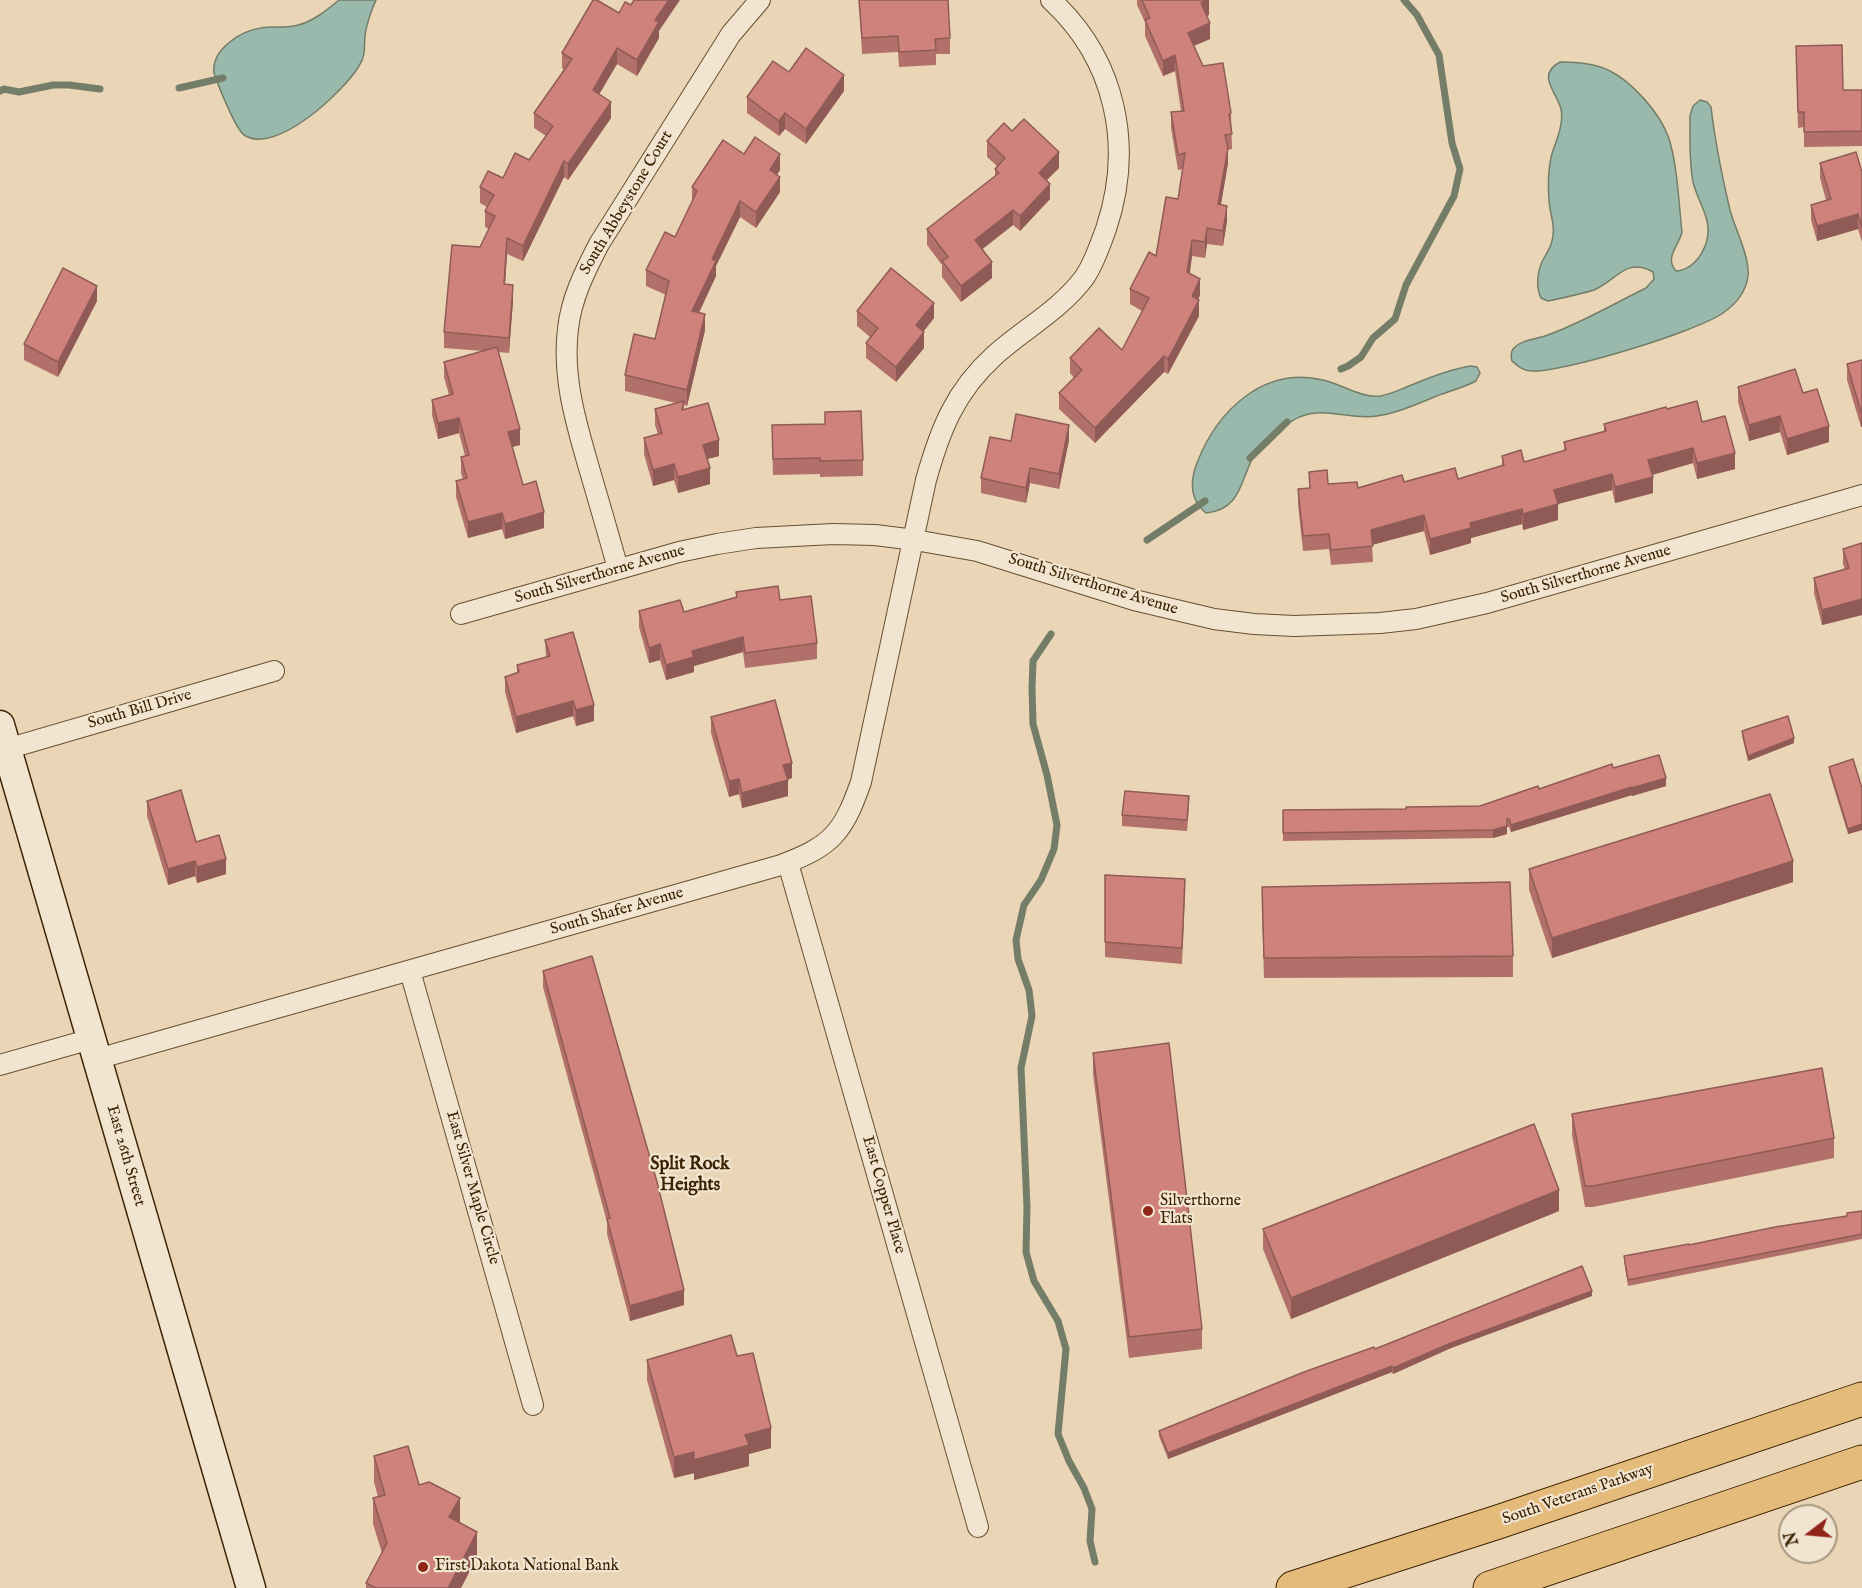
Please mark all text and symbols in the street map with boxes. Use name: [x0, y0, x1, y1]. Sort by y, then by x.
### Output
street label: South Abbeystone Court: [576, 128, 678, 278]
street label: South Silverthorne Avenue: [513, 542, 687, 608]
street label: South Silverthorne Avenue: [1499, 542, 1673, 608]
street label: South Silverthorne Avenue: [1006, 550, 1180, 620]
street label: South Bill Drive: [86, 686, 194, 734]
street label: South Shafer Avenue: [548, 884, 686, 940]
street label: East 26th Street: [101, 1103, 149, 1209]
street label: East Silver Maple Circle: [441, 1109, 503, 1267]
street label: East Copper Place: [857, 1134, 909, 1256]
district label: Split Rock Heights: [650, 1154, 730, 1196]
place label: Silverthorne Flats: [1160, 1192, 1241, 1230]
marker: Silverthorne Flats: [1141, 1204, 1155, 1218]
street label: South Veterans Parkway: [1500, 1460, 1656, 1530]
north arrow: [1778, 1504, 1838, 1564]
text: N: [1781, 1529, 1804, 1548]
place label: First Dakota National Bank: [435, 1557, 619, 1577]
marker: First Dakota National Bank: [416, 1560, 430, 1574]

